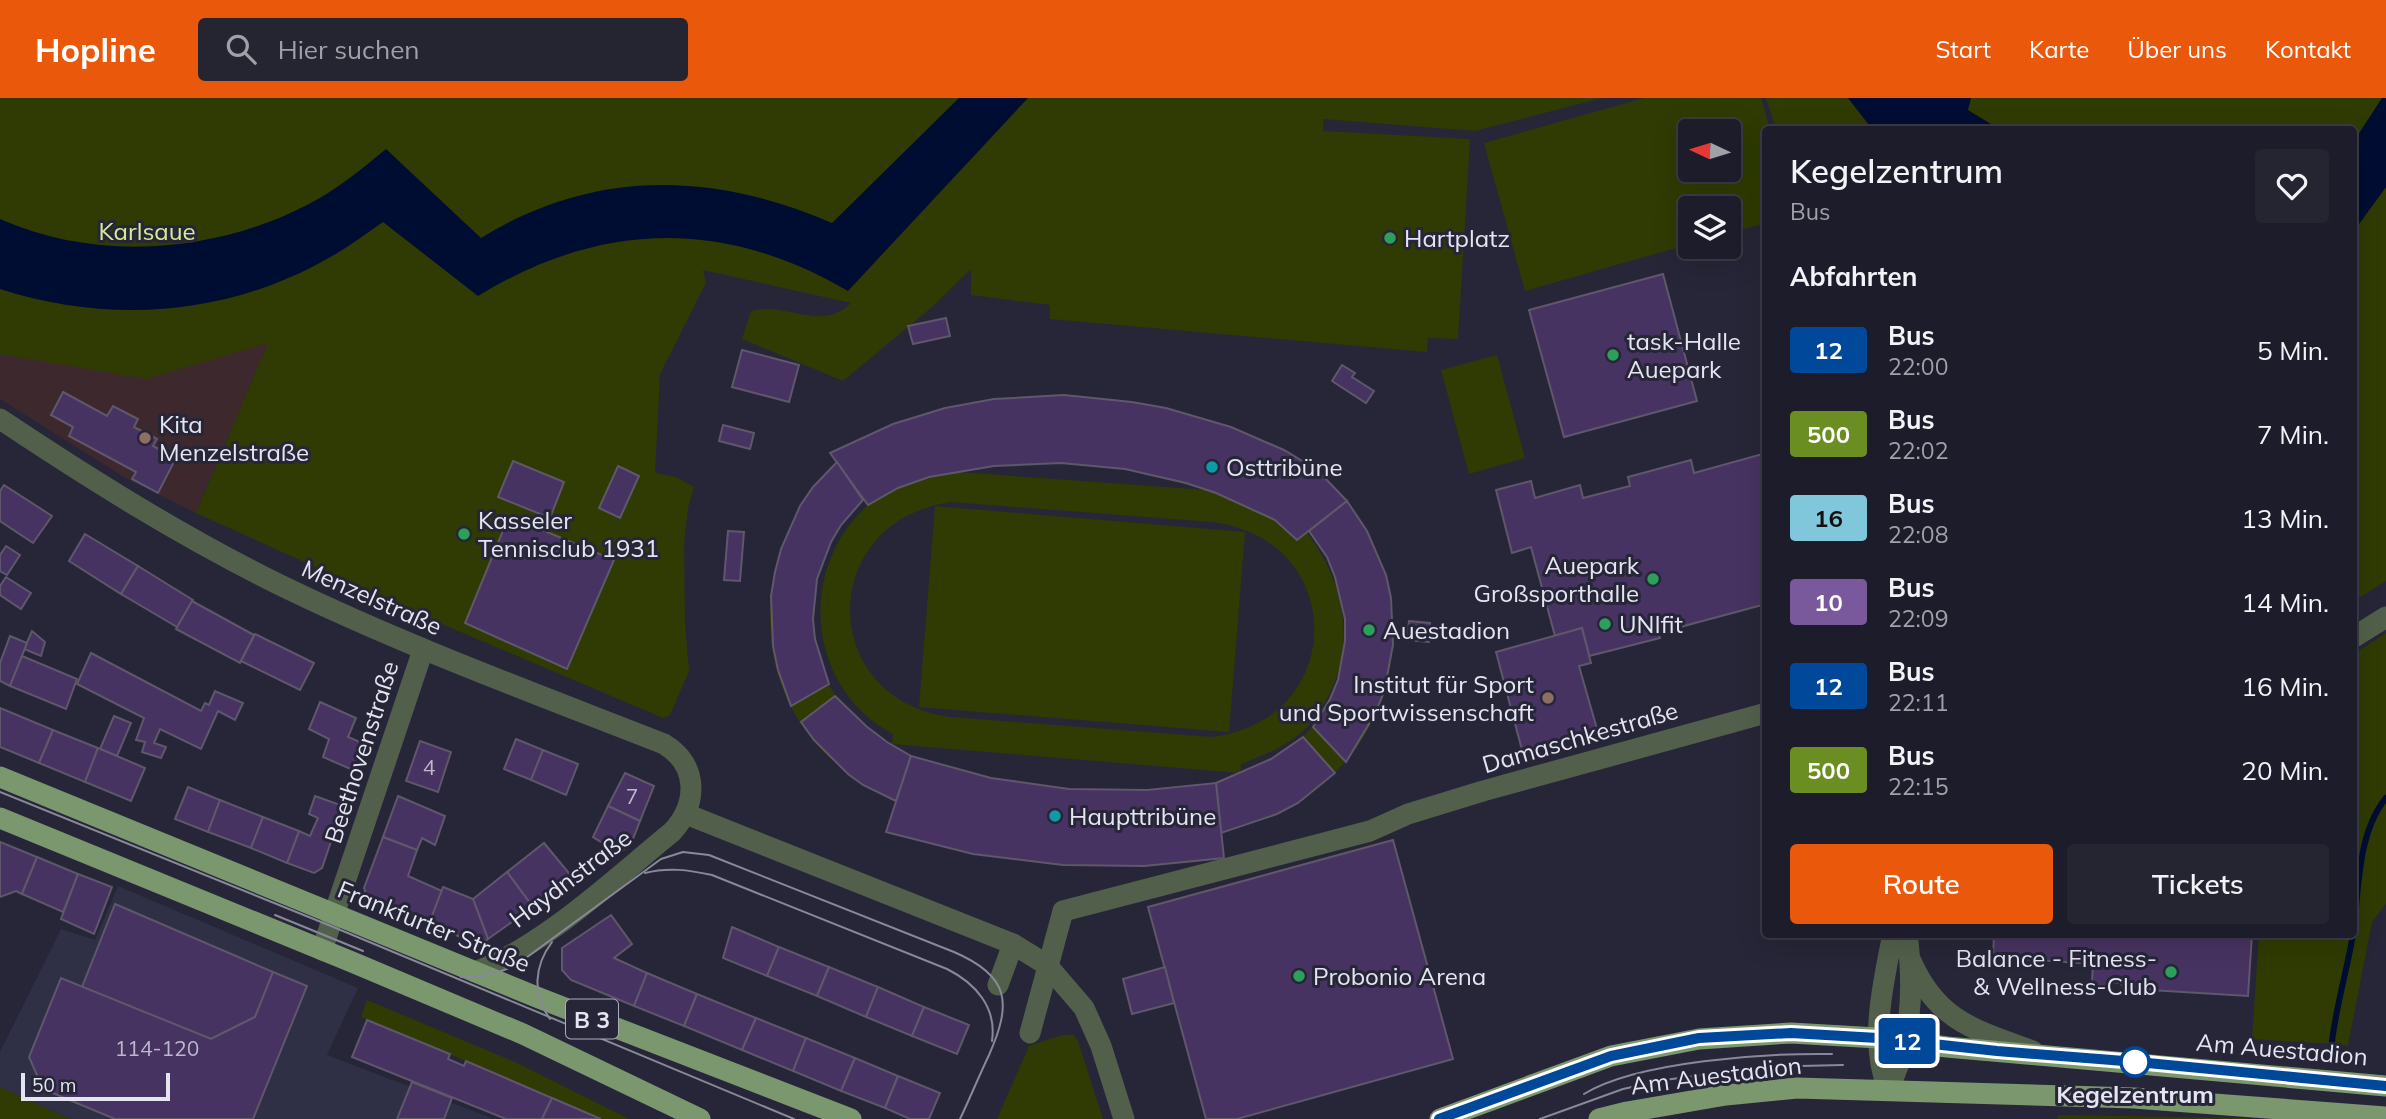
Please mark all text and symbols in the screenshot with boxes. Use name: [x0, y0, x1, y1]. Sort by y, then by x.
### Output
search box: [198, 18, 688, 81]
text: Hopline: [35, 29, 156, 70]
icon: search: [222, 30, 260, 68]
text: Hier suchen: [278, 33, 420, 66]
text: Start: [1935, 34, 1991, 64]
text: Karte: [2029, 34, 2089, 64]
text: Über uns: [2127, 34, 2227, 64]
text: Kontakt: [2265, 34, 2351, 64]
north arrow: [1678, 119, 1741, 182]
map controls: [1678, 119, 1741, 259]
button: heart: [2255, 149, 2329, 223]
text: Kegelzentrum: [1790, 150, 2003, 191]
button: layers: [1678, 196, 1741, 259]
text: Bus: [1790, 197, 1830, 226]
park label: Karlsaue: [98, 216, 196, 246]
place label: Hartplatz: [1404, 223, 1510, 253]
marker: Hartplatz: [1382, 230, 1398, 246]
text: Abfahrten: [1790, 260, 1917, 293]
text: Bus: [1888, 319, 1934, 352]
place label: task-Halle Auepark: [1627, 326, 1741, 384]
text: 5 Min.: [2257, 334, 2329, 367]
text: 12: [1814, 335, 1843, 365]
marker: task-Halle Auepark: [1605, 347, 1621, 363]
text: 22:00: [1888, 352, 1948, 381]
text: Bus: [1888, 403, 1934, 436]
place label: Kita Menzelstraße: [159, 409, 309, 467]
text: 7 Min.: [2257, 418, 2329, 451]
text: 500: [1807, 419, 1850, 449]
marker: Kita Menzelstraße: [137, 430, 153, 446]
text: 22:02: [1888, 436, 1948, 465]
place label: Osttribüne: [1226, 452, 1343, 482]
marker: Osttribüne: [1204, 459, 1220, 475]
text: Bus: [1888, 487, 1934, 520]
text: 13 Min.: [2241, 502, 2329, 535]
text: 16: [1814, 503, 1843, 533]
place label: Kasseler Tennisclub 1931: [478, 505, 659, 563]
text: 22:08: [1888, 520, 1948, 549]
marker: Kasseler Tennisclub 1931: [456, 526, 472, 542]
place label: Auepark Großsporthalle: [1473, 550, 1640, 608]
street label: Menzelstraße: [297, 553, 447, 641]
marker: Auepark Großsporthalle: [1645, 571, 1661, 587]
text: Bus: [1888, 571, 1934, 604]
text: 14 Min.: [2241, 586, 2329, 619]
text: 10: [1814, 587, 1843, 617]
text: 22:09: [1888, 604, 1948, 633]
place label: UNIfit: [1619, 609, 1683, 639]
place label: Auestadion: [1383, 615, 1510, 645]
marker: UNIfit: [1597, 616, 1613, 632]
marker: Auestadion: [1361, 622, 1377, 638]
text: Bus: [1888, 655, 1934, 688]
street label: Beethovenstraße: [317, 657, 405, 847]
place label: Institut für Sport und Sportwissenschaft: [1279, 669, 1534, 727]
text: 16 Min.: [2241, 670, 2329, 703]
text: 12: [1814, 671, 1843, 701]
text: 22:11: [1888, 688, 1948, 717]
marker: Institut für Sport und Sportwissenschaft: [1540, 690, 1556, 706]
street label: Damaschkestraße: [1479, 695, 1681, 779]
text: Bus: [1888, 739, 1934, 772]
house number: 4: [423, 754, 436, 780]
text: 20 Min.: [2241, 754, 2329, 787]
text: 500: [1807, 755, 1850, 785]
text: 22:15: [1888, 772, 1948, 801]
house number: 7: [626, 783, 638, 809]
place label: Haupttribüne: [1069, 801, 1216, 831]
marker: Haupttribüne: [1047, 808, 1063, 824]
street label: Haydnstraße: [503, 822, 637, 934]
button: Route: [1790, 844, 2053, 924]
button: Tickets: [2067, 844, 2329, 924]
street label: Frankfurter Straße: [333, 874, 535, 978]
place label: Balance - Fitness- & Wellness-Club: [1956, 943, 2157, 1001]
place label: Probonio Arena: [1313, 961, 1486, 991]
marker: Balance - Fitness- & Wellness-Club: [2163, 964, 2179, 980]
marker: Probonio Arena: [1291, 968, 1307, 984]
road number: B 3: [566, 1000, 618, 1038]
line badge: 12: [1876, 1018, 1938, 1064]
text: 12: [1893, 1026, 1921, 1056]
street label: Am Auestadion: [2195, 1027, 2369, 1071]
house number: 114-120: [115, 1035, 199, 1061]
marker: Kegelzentrum: [2120, 1047, 2150, 1077]
street label: Am Auestadion: [1629, 1050, 1803, 1100]
scale bar: [21, 1070, 170, 1102]
text: 50 m: [32, 1073, 76, 1097]
place label: Kegelzentrum: [2056, 1079, 2214, 1109]

